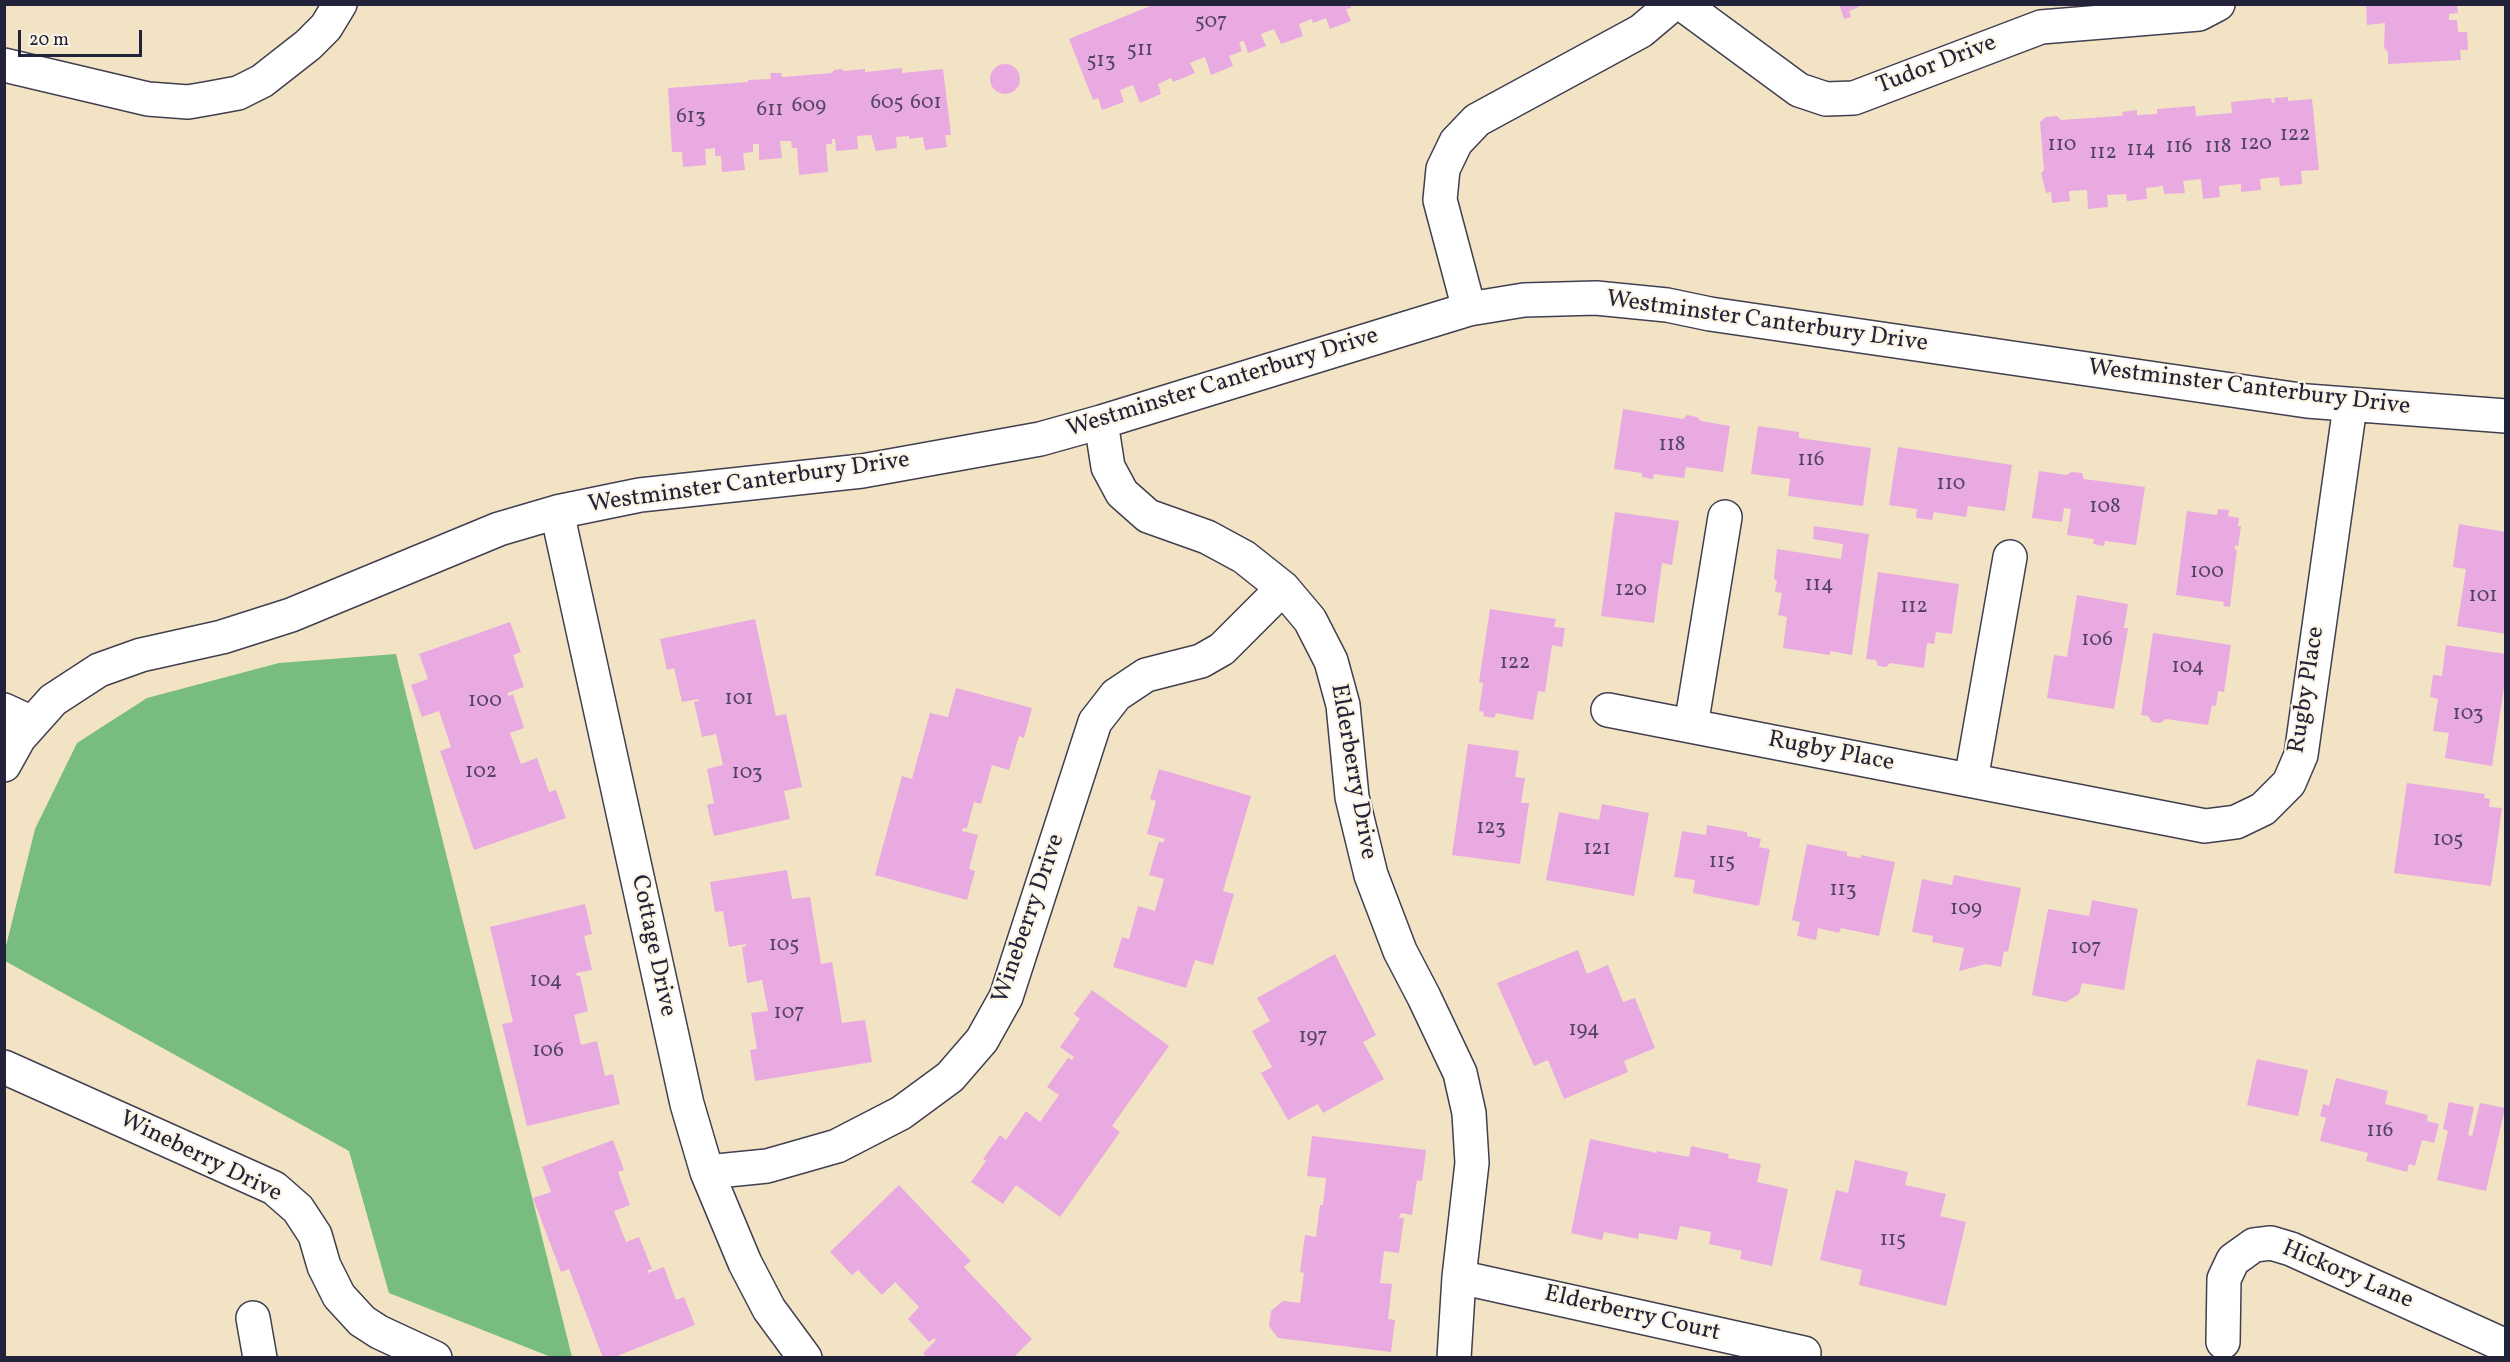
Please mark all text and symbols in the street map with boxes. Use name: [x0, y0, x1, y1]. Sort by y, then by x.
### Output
house number: 507: [1195, 10, 1227, 36]
scale bar: [21, 18, 146, 56]
text: 20 m: [29, 28, 69, 53]
street label: Tudor Drive: [1873, 30, 2001, 102]
house number: 511: [1127, 38, 1153, 64]
house number: 513: [1086, 49, 1116, 75]
house number: 605: [870, 91, 904, 117]
house number: 601: [910, 91, 942, 117]
house number: 609: [792, 94, 826, 120]
house number: 611: [757, 98, 783, 124]
house number: 613: [676, 105, 706, 131]
house number: 122: [2280, 123, 2310, 149]
house number: 120: [2240, 132, 2272, 158]
house number: 110: [2048, 133, 2076, 159]
house number: 116: [2166, 135, 2192, 161]
house number: 118: [2205, 135, 2231, 161]
house number: 114: [2127, 138, 2155, 164]
house number: 112: [2089, 141, 2117, 167]
street label: Westminster Canterbury Drive: [1604, 286, 1930, 360]
street label: Westminster Canterbury Drive: [1064, 323, 1382, 445]
street label: Westminster Canterbury Drive: [2086, 355, 2412, 423]
house number: 118: [1659, 433, 1685, 459]
street label: Westminster Canterbury Drive: [586, 447, 912, 521]
house number: 116: [1798, 448, 1824, 474]
house number: 110: [1937, 472, 1965, 498]
house number: 108: [2089, 495, 2121, 521]
house number: 100: [2190, 560, 2224, 586]
house number: 114: [1805, 573, 1833, 599]
house number: 120: [1615, 578, 1647, 604]
house number: 101: [2469, 584, 2497, 610]
house number: 112: [1900, 595, 1928, 621]
street label: Rugby Place: [2284, 625, 2332, 755]
house number: 106: [2081, 628, 2113, 654]
house number: 122: [1500, 651, 1530, 677]
house number: 104: [2172, 655, 2204, 681]
street label: Elderberry Drive: [1322, 682, 1382, 862]
house number: 101: [725, 687, 753, 713]
house number: 100: [468, 689, 502, 715]
house number: 103: [2453, 702, 2483, 728]
street label: Rugby Place: [1765, 727, 1897, 779]
house number: 102: [465, 760, 497, 786]
house number: 103: [732, 761, 762, 787]
house number: 123: [1476, 816, 1506, 842]
house number: 105: [2433, 828, 2463, 854]
street label: Wineberry Drive: [988, 830, 1072, 1008]
house number: 121: [1583, 837, 1611, 863]
house number: 115: [1709, 850, 1735, 876]
street label: Cottage Drive: [623, 873, 681, 1019]
house number: 113: [1829, 878, 1857, 904]
house number: 109: [1950, 897, 1982, 923]
house number: 105: [769, 933, 799, 959]
house number: 107: [2071, 936, 2101, 962]
house number: 104: [530, 969, 562, 995]
house number: 107: [774, 1001, 804, 1027]
house number: 194: [1568, 1018, 1600, 1044]
house number: 197: [1298, 1025, 1328, 1051]
house number: 106: [532, 1039, 564, 1065]
street label: Wineberry Drive: [114, 1106, 286, 1210]
house number: 116: [2367, 1119, 2393, 1145]
house number: 115: [1880, 1228, 1906, 1254]
street label: Hickory Lane: [2277, 1235, 2417, 1317]
street label: Elderberry Court: [1541, 1281, 1723, 1349]

